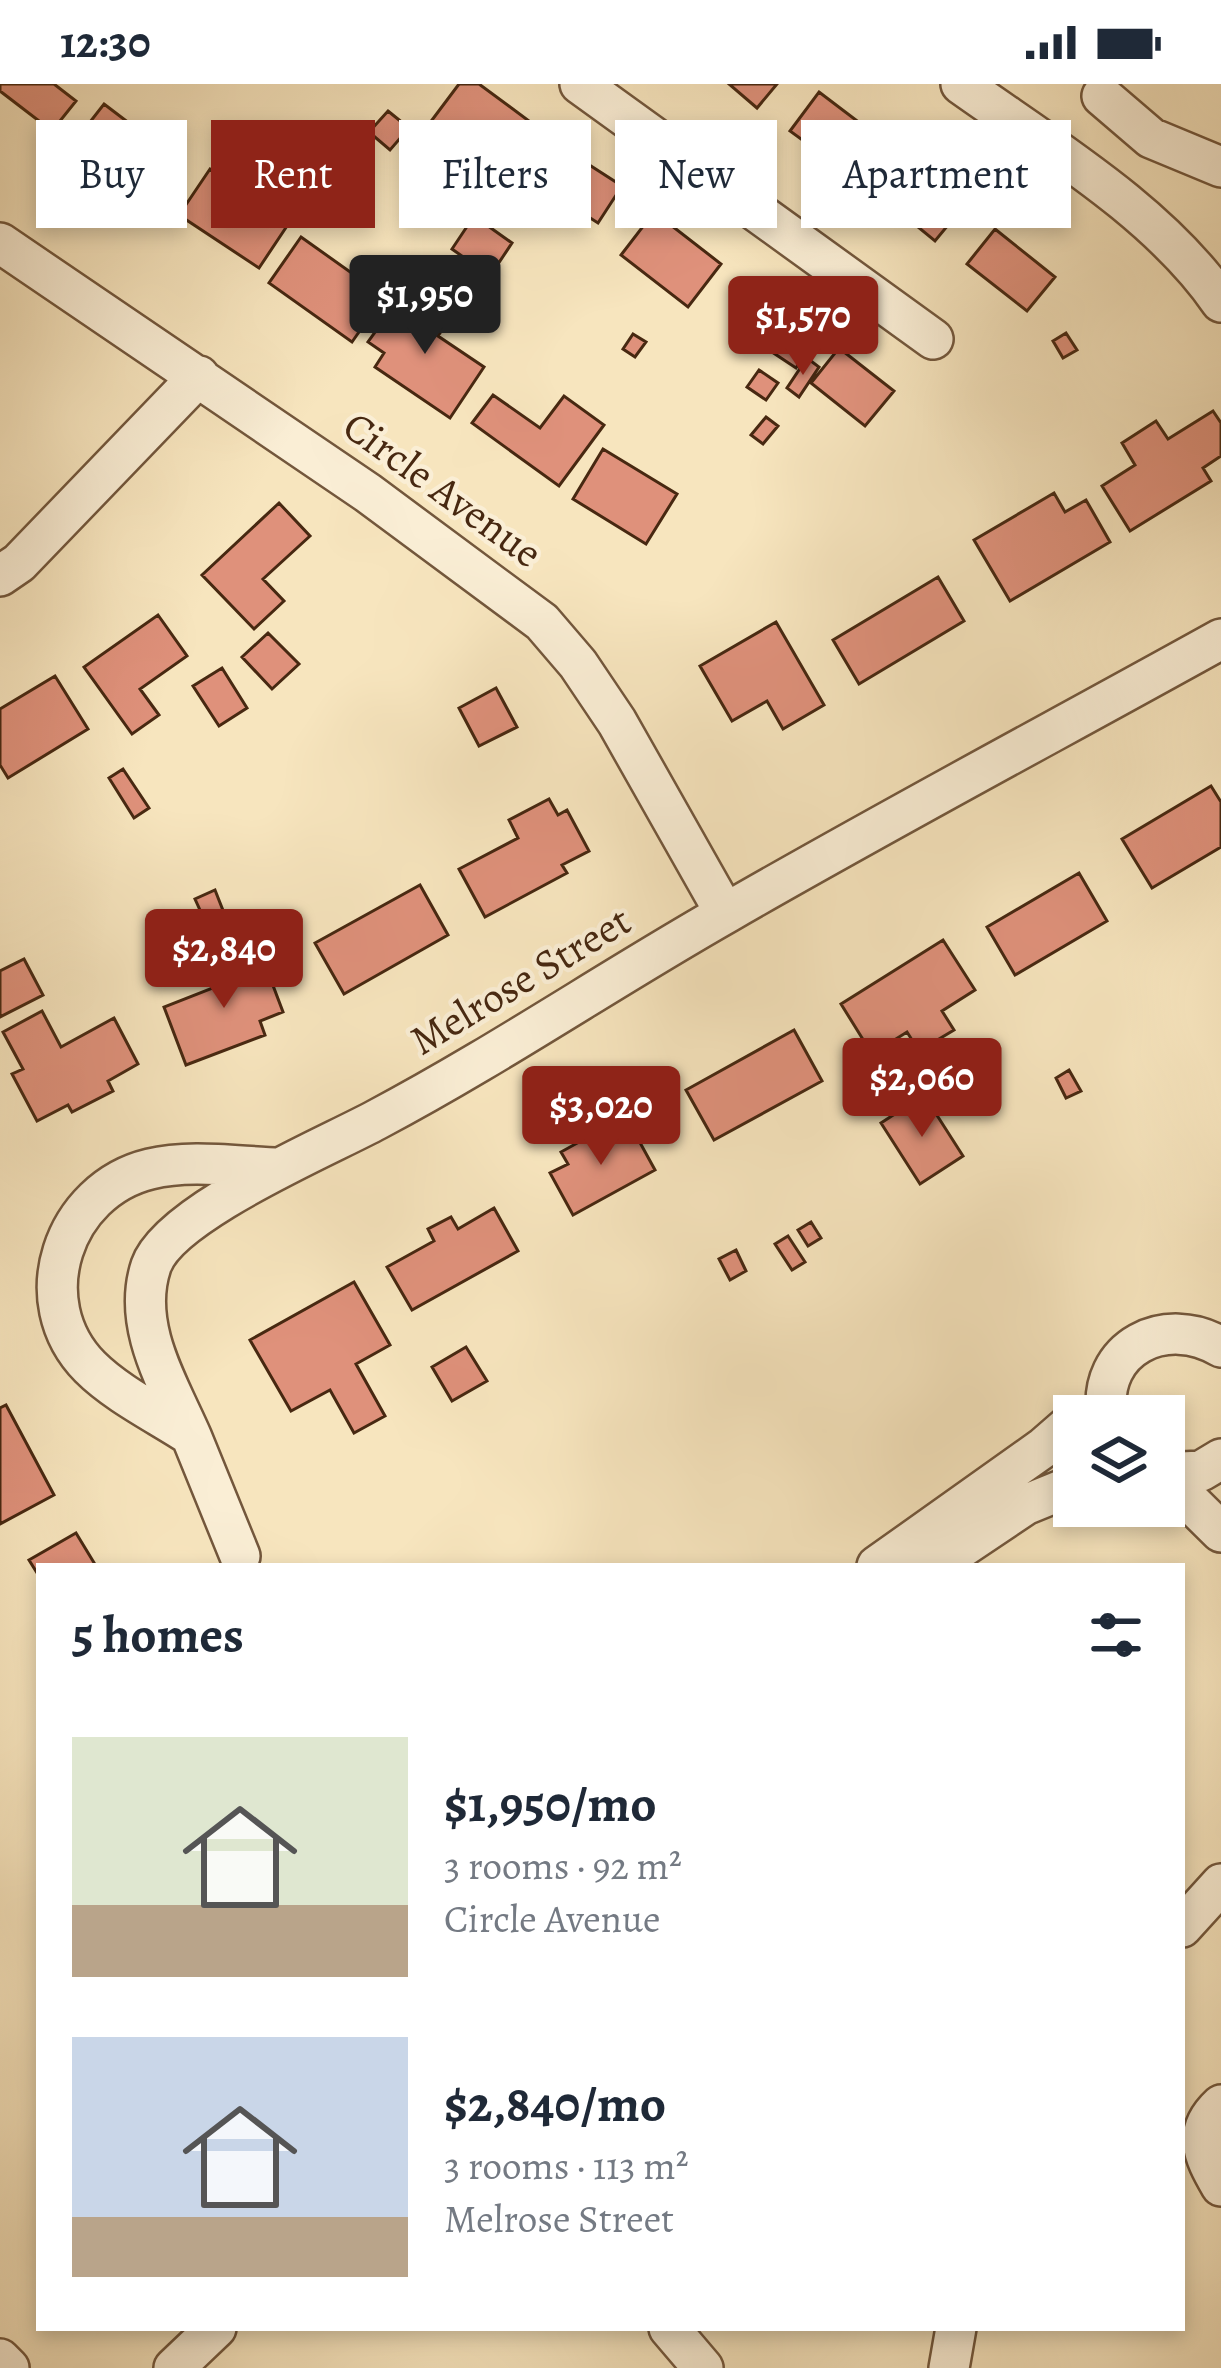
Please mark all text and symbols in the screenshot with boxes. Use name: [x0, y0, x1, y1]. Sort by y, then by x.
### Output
text: 12:30: [60, 11, 151, 73]
chip: Buy: [36, 120, 187, 228]
chip: Rent: [211, 120, 375, 228]
chip: Filters: [399, 120, 591, 228]
chip: New: [615, 120, 777, 228]
chip: Apartment: [801, 120, 1071, 228]
pin: $1,950: [327, 255, 523, 357]
text: $1,950: [377, 267, 473, 320]
pin: $1,570: [705, 276, 901, 378]
text: $1,570: [755, 288, 851, 341]
street label: Circle Avenue: [332, 397, 554, 581]
street label: Melrose Street: [399, 892, 641, 1068]
pin: $2,840: [126, 909, 322, 1011]
text: $2,840: [172, 921, 276, 974]
pin: $2,060: [824, 1038, 1020, 1140]
text: $2,060: [870, 1050, 974, 1103]
pin: $3,020: [503, 1066, 699, 1168]
text: $3,020: [549, 1078, 653, 1131]
map controls: [1053, 1395, 1185, 1527]
button: layers: [1053, 1395, 1185, 1527]
text: 5 homes: [72, 1600, 244, 1670]
icon: filters: [1083, 1602, 1149, 1668]
text: $1,950/mo: [444, 1769, 657, 1839]
icon: home: [168, 1785, 312, 1929]
text: 3 rooms · 92 m²: [444, 1839, 682, 1892]
text: Circle Avenue: [444, 1892, 661, 1945]
text: $2,840/mo: [444, 2069, 666, 2139]
icon: home: [168, 2085, 312, 2229]
text: 3 rooms · 113 m²: [444, 2139, 689, 2192]
text: Melrose Street: [444, 2192, 674, 2245]

